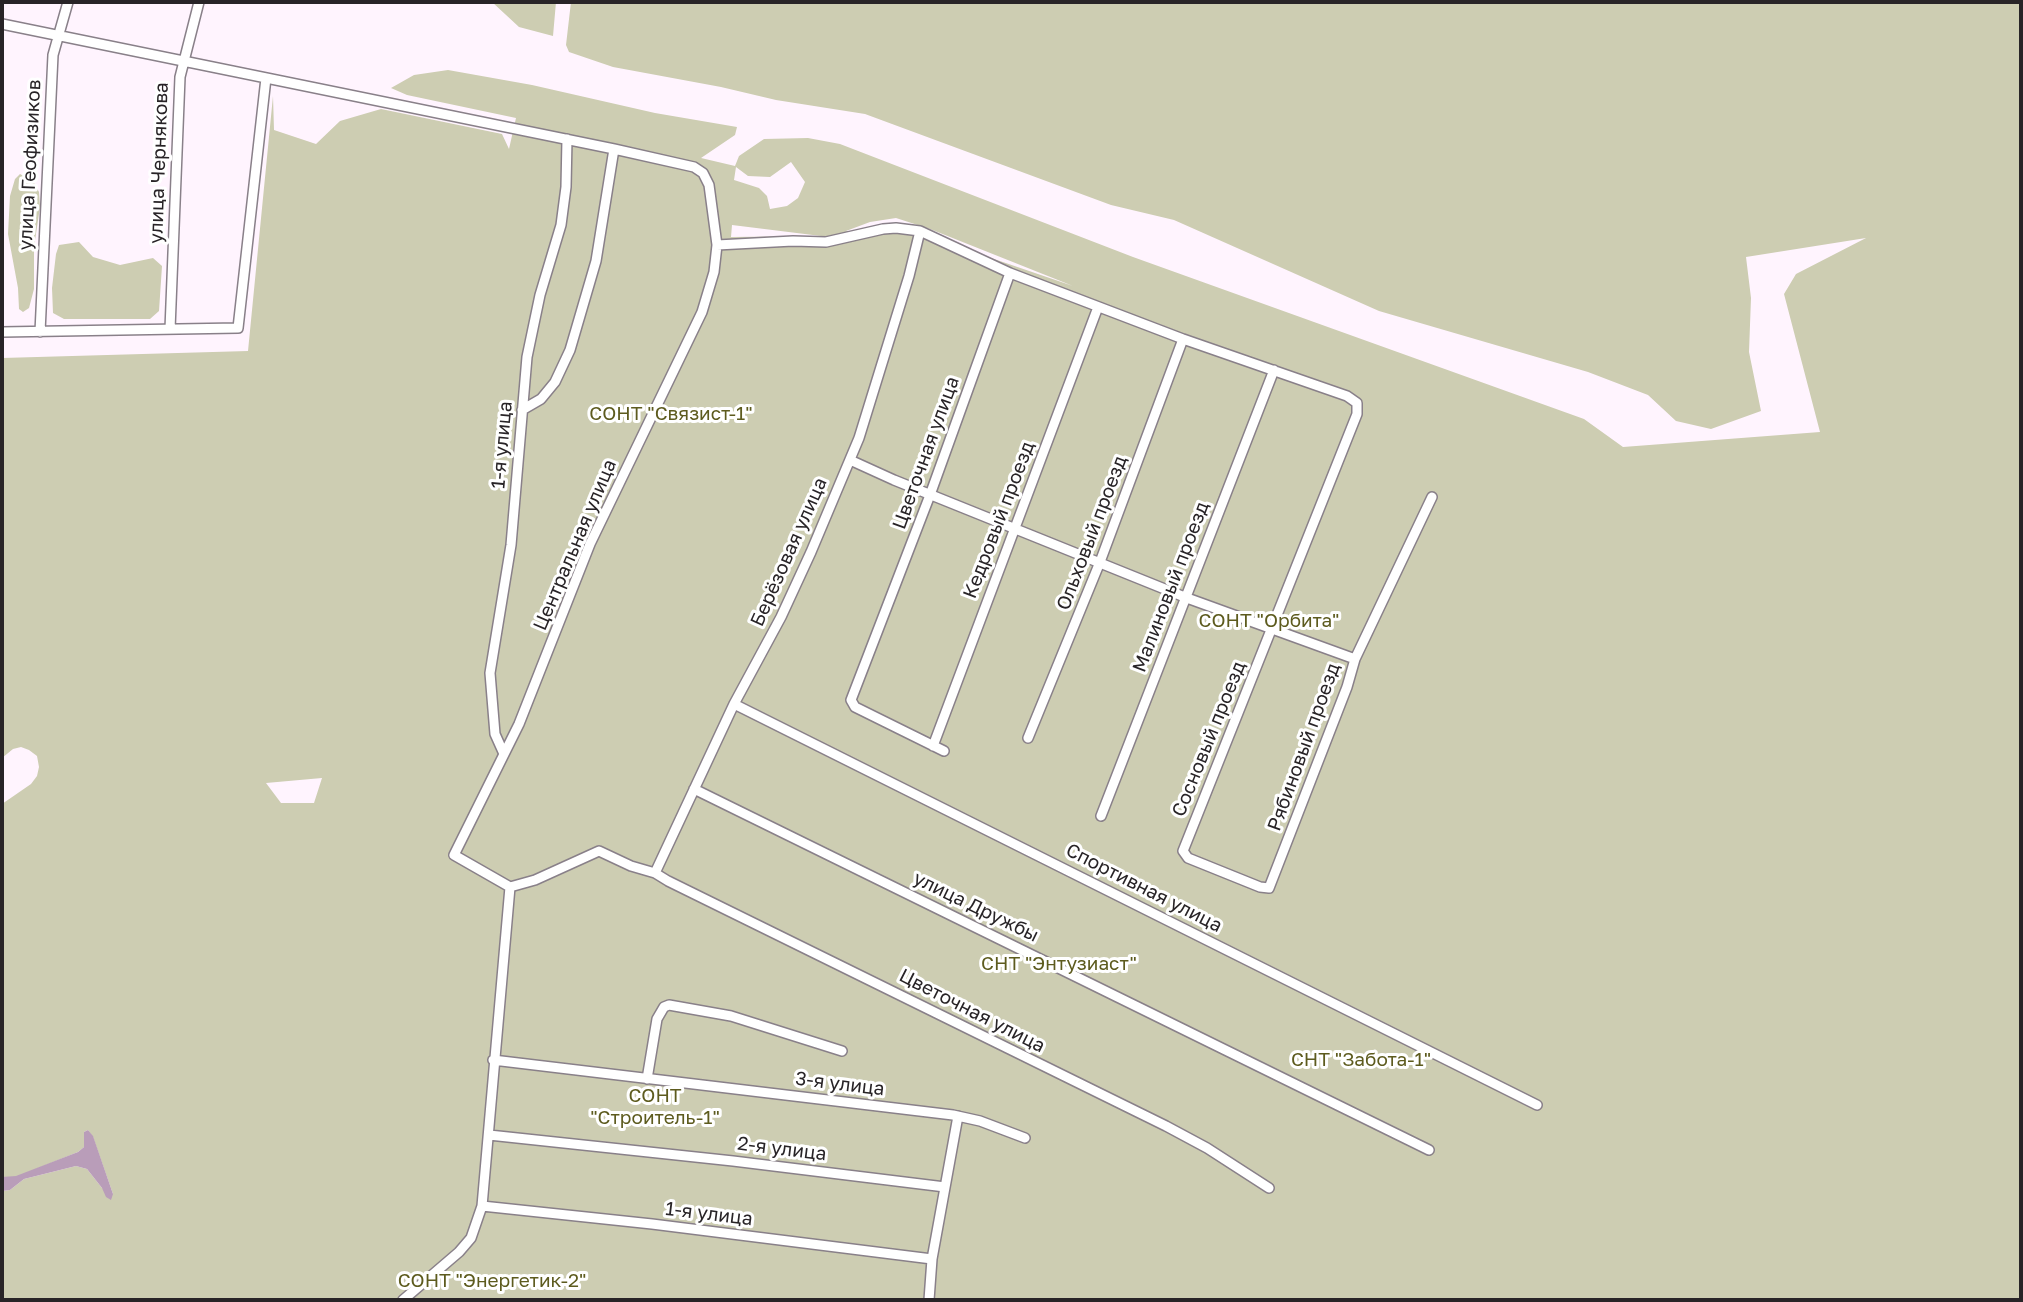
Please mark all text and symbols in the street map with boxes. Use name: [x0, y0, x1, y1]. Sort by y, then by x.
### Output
street label: улица Геофизиков: [14, 79, 46, 251]
street label: улица Чернякова: [145, 82, 173, 244]
street label: Цветочная улица: [888, 374, 964, 532]
street label: 1-я улица: [487, 400, 517, 490]
park label: СОНТ "Связист-1": [589, 403, 753, 425]
street label: Кедровый проезд: [959, 438, 1039, 602]
street label: Ольховый проезд: [1052, 452, 1132, 614]
street label: Центральная улица: [529, 456, 621, 634]
street label: Берёзовая улица: [746, 474, 832, 630]
street label: Малиновый проезд: [1128, 499, 1214, 675]
park label: СОНТ "Орбита": [1199, 610, 1339, 632]
street label: Сосновый проезд: [1167, 658, 1251, 820]
street label: Рябиновый проезд: [1263, 660, 1345, 834]
street label: Спортивная улица: [1062, 839, 1226, 937]
street label: улица Дружбы: [910, 867, 1042, 947]
park label: СНТ "Энтузиаст": [981, 953, 1137, 975]
street label: Цветочная улица: [895, 964, 1049, 1058]
park label: СНТ "Забота-1": [1291, 1049, 1431, 1071]
street label: 3-я улица: [794, 1067, 886, 1101]
park label: СОНТ "Строитель-1": [590, 1085, 720, 1129]
street label: 2-я улица: [736, 1132, 828, 1166]
street label: 1-я улица: [664, 1197, 754, 1231]
park label: СОНТ "Энергетик-2": [398, 1270, 586, 1292]

